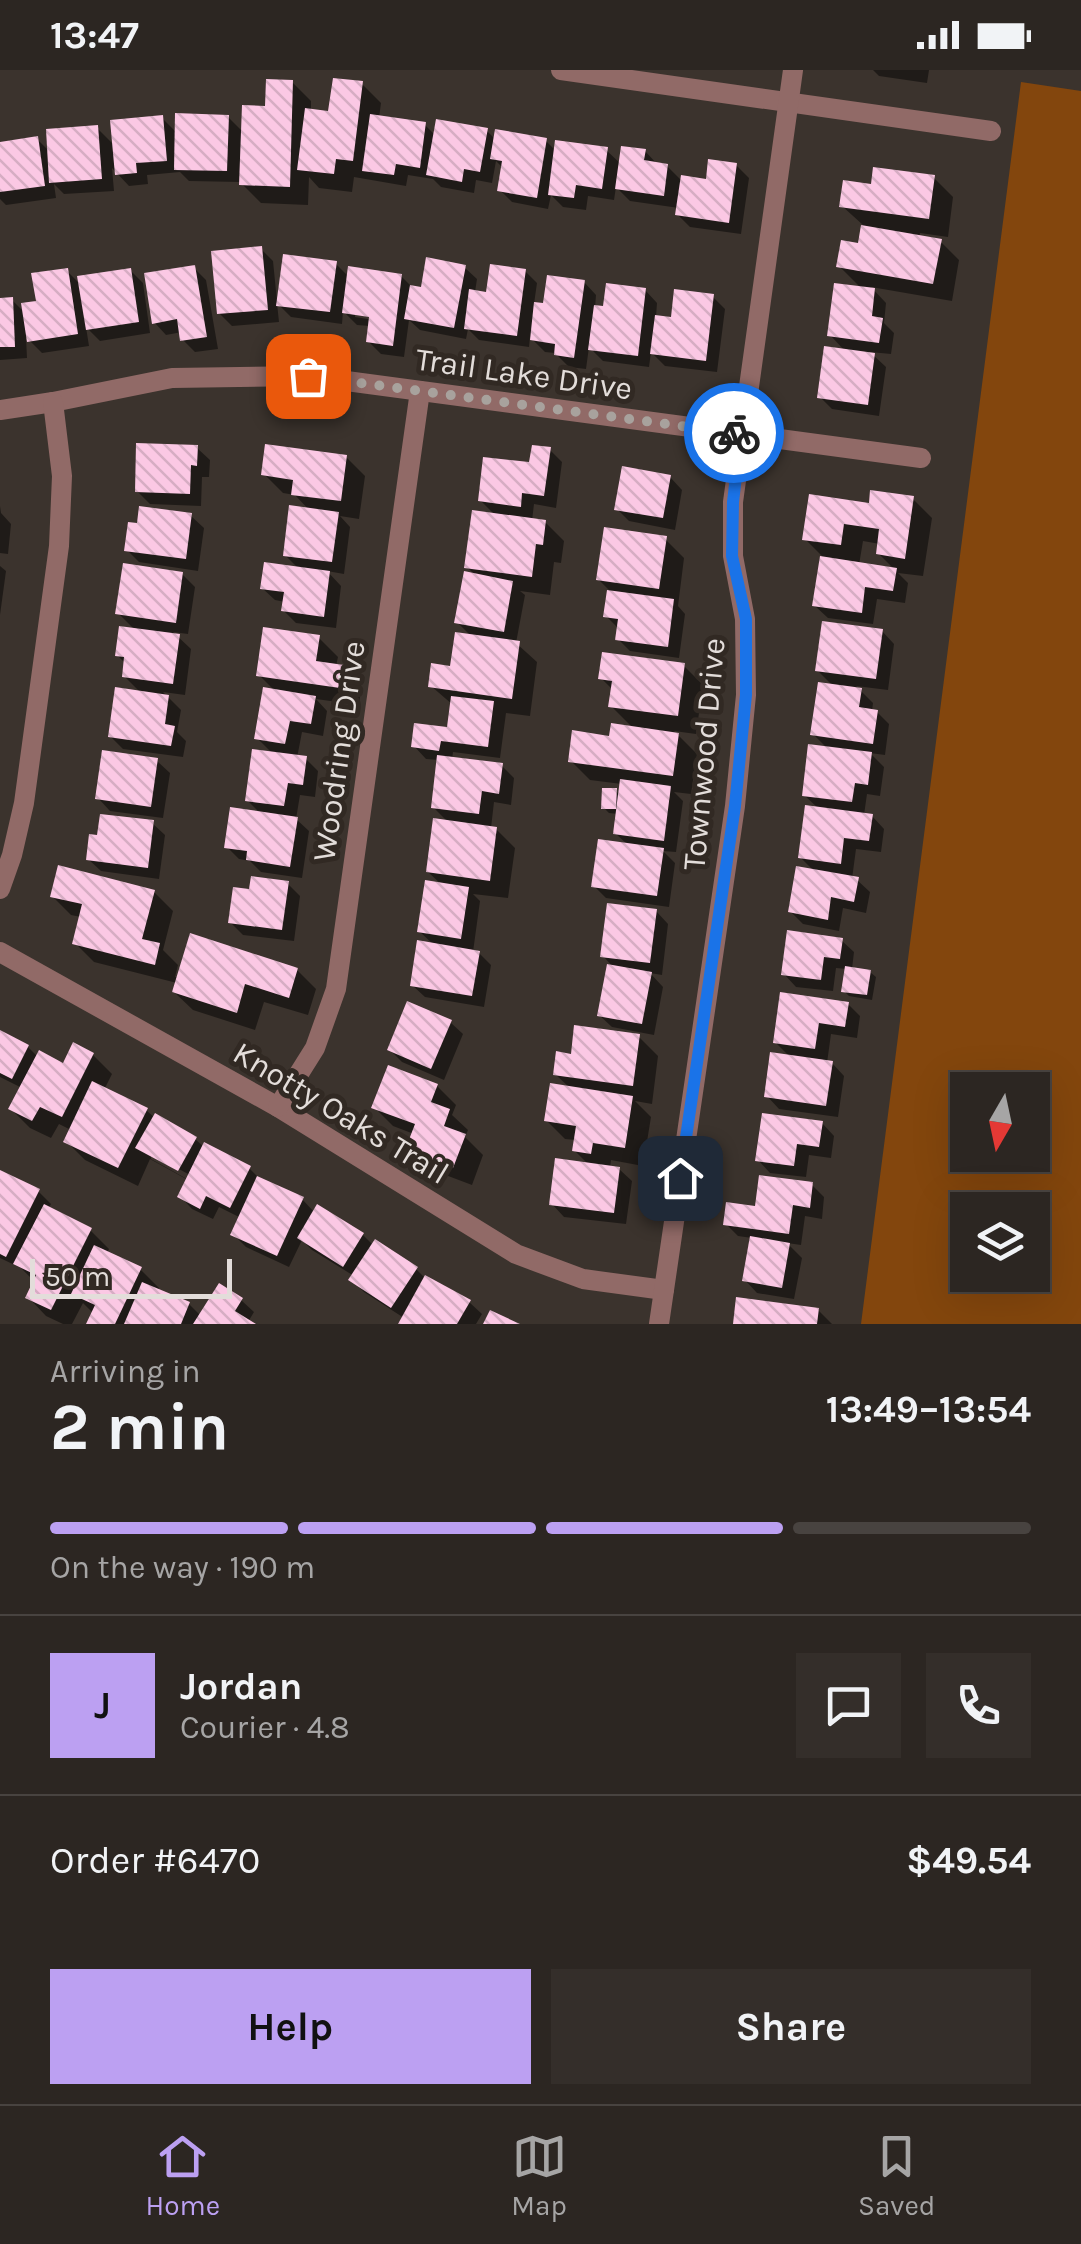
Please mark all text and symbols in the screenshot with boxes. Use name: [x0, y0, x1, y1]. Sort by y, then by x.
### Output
text: 13:47: [50, 13, 139, 58]
pin: [266, 334, 351, 419]
street label: Trail Lake Drive: [413, 340, 635, 408]
icon: bag: [281, 349, 336, 404]
courier: [684, 383, 784, 483]
icon: bike: [707, 406, 762, 461]
street label: Townwood Drive: [675, 636, 733, 872]
street label: Woodring Drive: [305, 638, 373, 864]
street label: Knotty Oaks Trail: [227, 1034, 455, 1192]
north arrow: [950, 1072, 1050, 1172]
map controls: [950, 1072, 1050, 1292]
pin: [638, 1136, 723, 1221]
icon: home: [653, 1151, 708, 1206]
button: layers: [950, 1192, 1050, 1292]
scale bar: [30, 1254, 232, 1298]
text: 50 m: [45, 1260, 110, 1293]
text: Arriving in: [50, 1353, 201, 1390]
text: 13:49–13:54: [826, 1387, 1031, 1432]
text: 2 min: [50, 1389, 229, 1465]
text: On the way · 190 m: [50, 1549, 315, 1586]
button: chat: [796, 1653, 901, 1758]
button: phone: [926, 1653, 1031, 1758]
text: Jordan: [180, 1664, 303, 1709]
text: J: [94, 1683, 111, 1728]
text: Courier · 4.8: [180, 1709, 350, 1746]
text: Order #6470: [50, 1838, 260, 1883]
text: $49.54: [906, 1838, 1031, 1883]
button: Help: [50, 1969, 531, 2084]
button: Share: [551, 1969, 1031, 2084]
tab: Home: [146, 2129, 220, 2222]
tab: Map: [511, 2129, 567, 2222]
tab: Saved: [858, 2129, 935, 2222]

